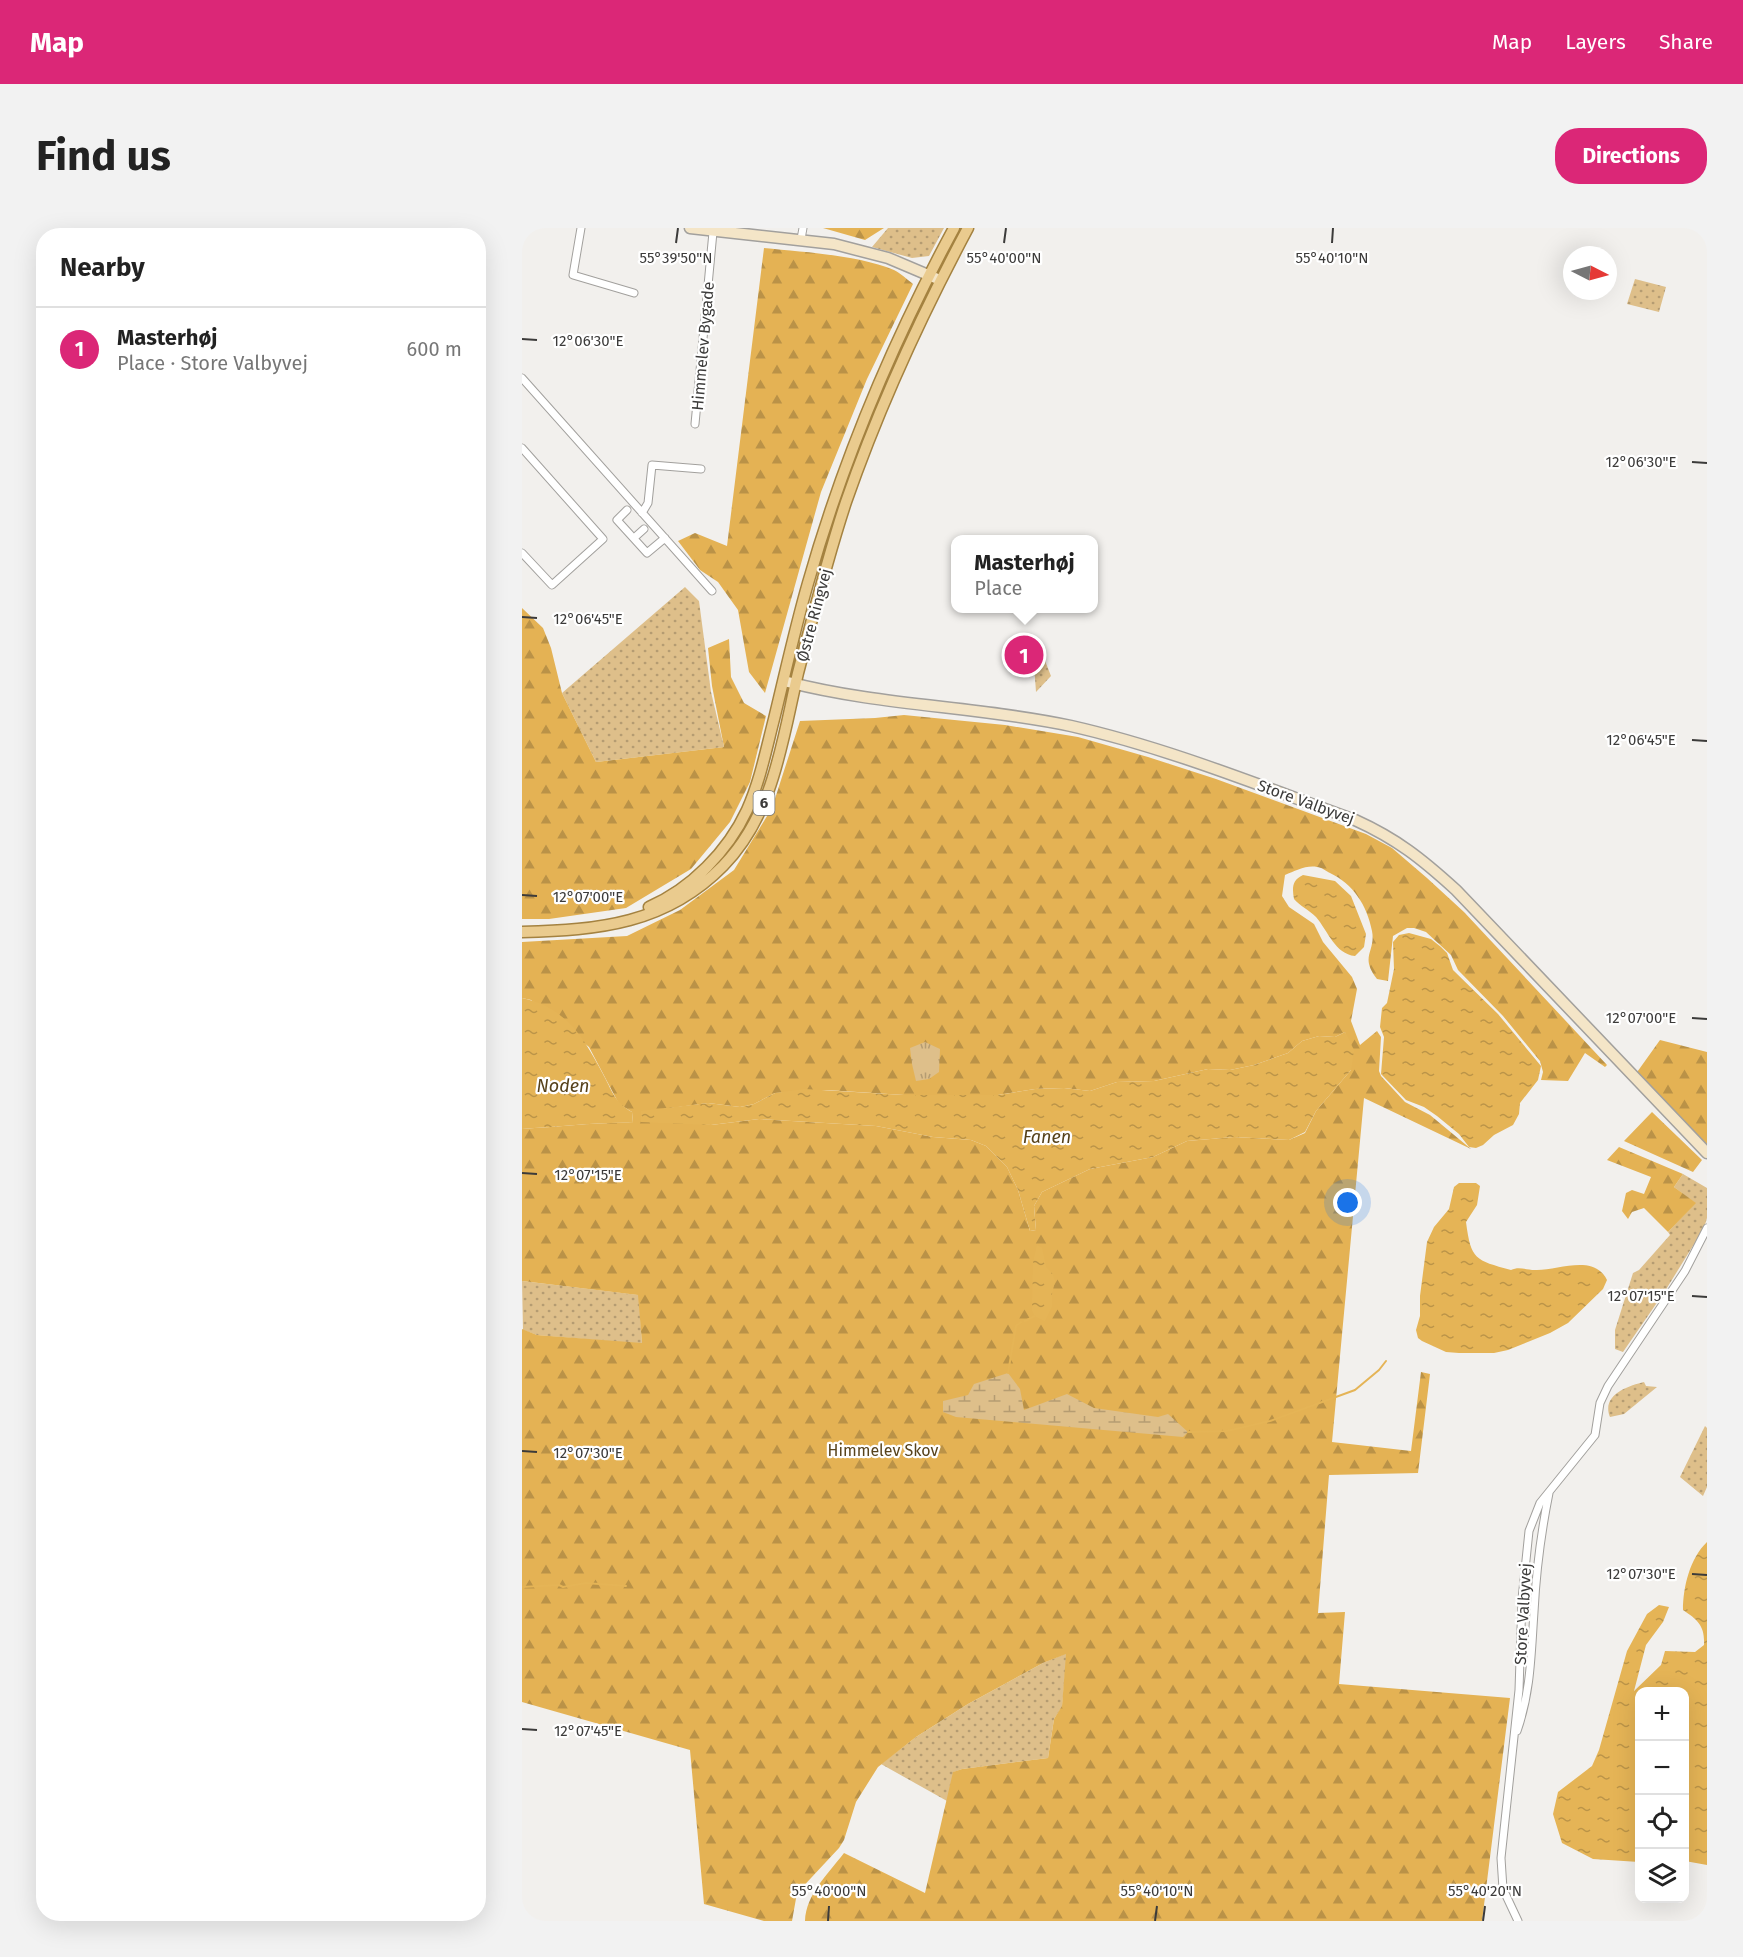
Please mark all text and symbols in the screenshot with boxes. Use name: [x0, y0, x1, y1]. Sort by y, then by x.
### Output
text: Map: [30, 26, 84, 59]
text: Map: [1492, 29, 1532, 55]
text: Layers: [1565, 29, 1626, 55]
text: Share: [1659, 29, 1713, 55]
button: Directions: [1555, 128, 1707, 184]
text: Find us: [36, 131, 171, 181]
north arrow: [1563, 246, 1617, 300]
text: 55°39'50"N: [639, 249, 713, 267]
text: 55°40'00"N: [967, 249, 1041, 267]
text: 55°40'10"N: [1295, 249, 1369, 267]
text: Nearby: [60, 252, 145, 283]
street label: Himmelev Bygade: [688, 281, 718, 411]
text: Masterhøj: [117, 324, 218, 351]
text: 12°06'30"E: [553, 332, 623, 350]
text: 1: [75, 337, 84, 361]
text: 600 m: [407, 337, 462, 361]
text: Place · Store Valbyvej: [117, 351, 308, 375]
text: 12°06'30"E: [1606, 453, 1676, 471]
popup: [951, 535, 1098, 613]
text: Masterhøj: [974, 549, 1075, 576]
street label: Østre Ringvej: [792, 566, 836, 664]
text: Place: [974, 576, 1022, 600]
text: 12°06'45"E: [553, 610, 623, 628]
pin: 1: [1004, 632, 1044, 678]
text: 12°06'45"E: [1606, 731, 1676, 749]
street label: Store Valbyvej: [1255, 776, 1357, 828]
road number: 6: [754, 791, 774, 815]
text: 12°07'00"E: [553, 888, 623, 906]
text: 12°07'00"E: [1606, 1009, 1676, 1027]
water label: Noden: [537, 1075, 589, 1097]
water label: Fanen: [1023, 1126, 1071, 1148]
text: 12°07'15"E: [554, 1166, 622, 1184]
your location: [1333, 1188, 1362, 1217]
text: 12°07'15"E: [1607, 1287, 1675, 1305]
park label: Himmelev Skov: [828, 1441, 939, 1460]
text: 12°07'30"E: [553, 1444, 623, 1462]
street label: Store Valbyvej: [1511, 1563, 1535, 1665]
text: 12°07'30"E: [1606, 1565, 1676, 1583]
map controls: [1635, 1687, 1689, 1903]
button: +: [1635, 1687, 1689, 1741]
text: 12°07'45"E: [554, 1722, 622, 1740]
button: −: [1635, 1741, 1689, 1795]
button: locate: [1635, 1795, 1689, 1849]
button: layers: [1635, 1849, 1689, 1903]
text: 55°40'00"N: [792, 1882, 866, 1900]
text: 55°40'10"N: [1120, 1882, 1194, 1900]
text: 55°40'20"N: [1448, 1882, 1522, 1900]

